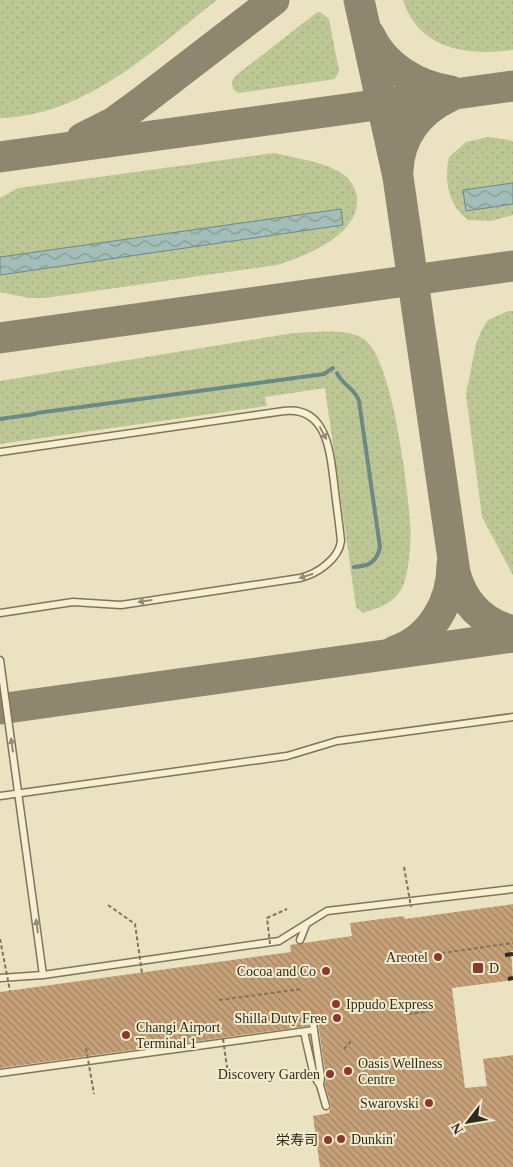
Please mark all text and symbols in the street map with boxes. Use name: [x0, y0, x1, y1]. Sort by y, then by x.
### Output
one-way arrow: [319, 426, 327, 440]
one-way arrow: [298, 572, 313, 580]
one-way arrow: [137, 597, 153, 605]
one-way arrow: [8, 737, 16, 753]
one-way arrow: [33, 918, 41, 934]
place label: Areotel: [386, 950, 428, 965]
marker: Areotel: [432, 951, 444, 963]
marker: D: [471, 961, 485, 975]
place label: D: [489, 961, 499, 976]
place label: Cocoa and Co: [237, 964, 316, 979]
marker: Cocoa and Co: [320, 965, 332, 977]
place label: Ippudo Express: [346, 997, 434, 1012]
marker: Ippudo Express: [330, 998, 342, 1010]
place label: Shilla Duty Free: [234, 1011, 327, 1026]
marker: Shilla Duty Free: [331, 1012, 343, 1024]
place label: Changi Airport Terminal 1: [136, 1020, 220, 1051]
marker: Changi Airport Terminal 1: [120, 1029, 132, 1041]
place label: Oasis Wellness Centre: [358, 1056, 443, 1087]
marker: Oasis Wellness Centre: [342, 1065, 354, 1077]
place label: Discovery Garden: [218, 1067, 320, 1082]
marker: Discovery Garden: [324, 1068, 336, 1080]
place label: Swarovski: [360, 1096, 419, 1111]
marker: Swarovski: [423, 1097, 435, 1109]
north arrow: [443, 1097, 493, 1147]
text: N: [448, 1120, 466, 1137]
place label: 栄寿司: [276, 1132, 318, 1148]
place label: Dunkin': [351, 1132, 396, 1147]
marker: Dunkin': [335, 1133, 347, 1145]
marker: 栄寿司: [322, 1134, 334, 1146]

